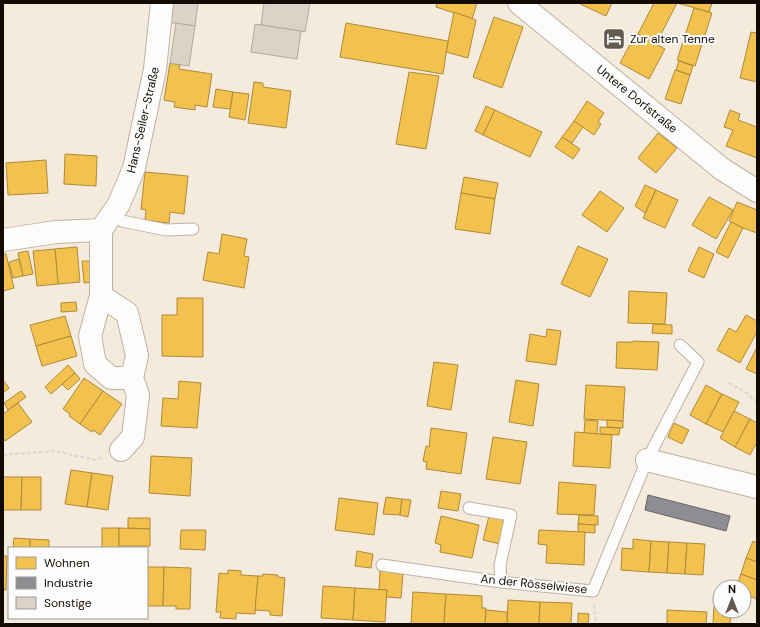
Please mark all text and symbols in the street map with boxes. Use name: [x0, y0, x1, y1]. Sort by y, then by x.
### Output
hotel icon: Zur alten Tenne: [601, 26, 627, 52]
place label: Zur alten Tenne: [630, 31, 715, 47]
street label: Untere Dorfstraße: [593, 61, 681, 137]
street label: Hans-Seiler-Straße: [123, 65, 163, 175]
legend: [8, 547, 148, 619]
text: Wohnen: [44, 555, 90, 571]
street label: An der Rösselwiese: [480, 570, 588, 598]
text: Industrie: [44, 575, 93, 591]
north arrow: [712, 579, 752, 619]
text: N: [728, 582, 736, 596]
text: Sonstige: [44, 595, 92, 611]

